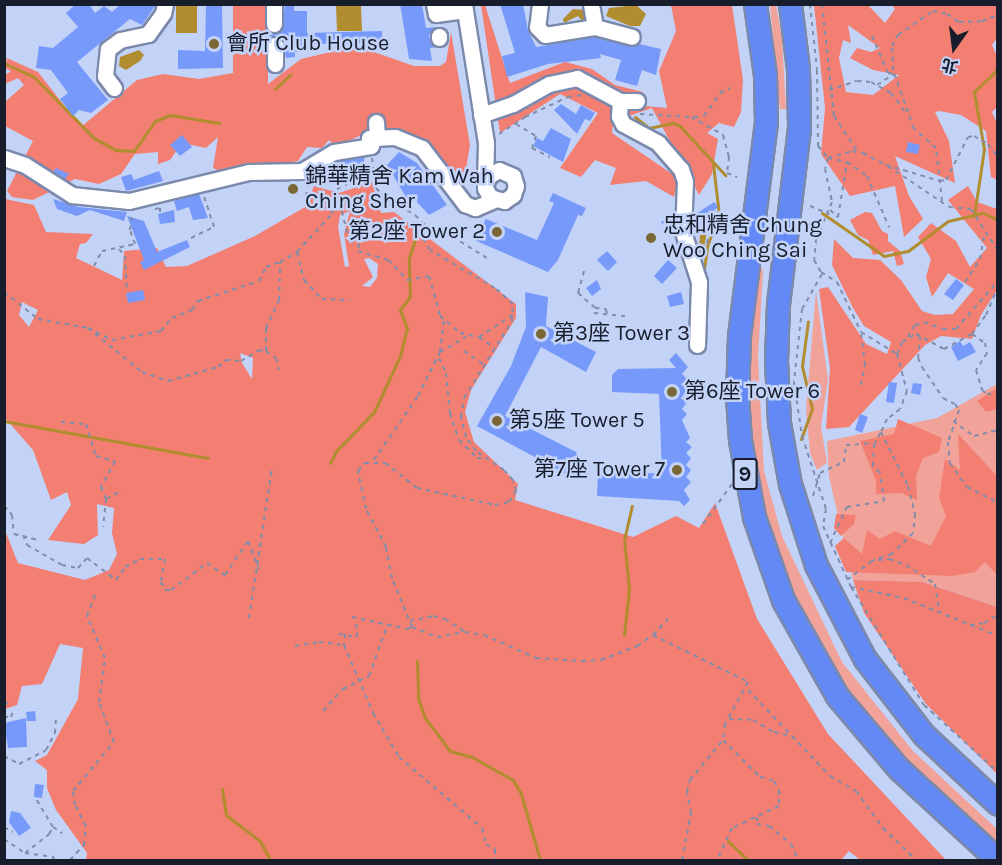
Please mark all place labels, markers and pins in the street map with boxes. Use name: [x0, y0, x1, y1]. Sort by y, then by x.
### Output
place label: 會所 Club House: [226, 31, 389, 57]
marker: 會所 Club House: [207, 37, 221, 51]
place label: 錦華精舍 Kam Wah Ching Sher: [305, 163, 494, 214]
marker: 錦華精舍 Kam Wah Ching Sher: [286, 182, 300, 196]
place label: 忠和精舍 Chung Woo Ching Sai: [663, 212, 822, 264]
place label: 第2座 Tower 2: [349, 219, 485, 245]
marker: 第2座 Tower 2: [490, 225, 504, 239]
marker: 忠和精舍 Chung Woo Ching Sai: [644, 231, 658, 245]
place label: 第3座 Tower 3: [553, 321, 690, 347]
marker: 第3座 Tower 3: [534, 327, 548, 341]
place label: 第6座 Tower 6: [684, 379, 820, 405]
marker: 第6座 Tower 6: [665, 385, 679, 399]
place label: 第5座 Tower 5: [509, 408, 645, 434]
marker: 第5座 Tower 5: [490, 414, 504, 428]
place label: 第7座 Tower 7: [533, 457, 665, 483]
marker: 第7座 Tower 7: [670, 463, 684, 477]

